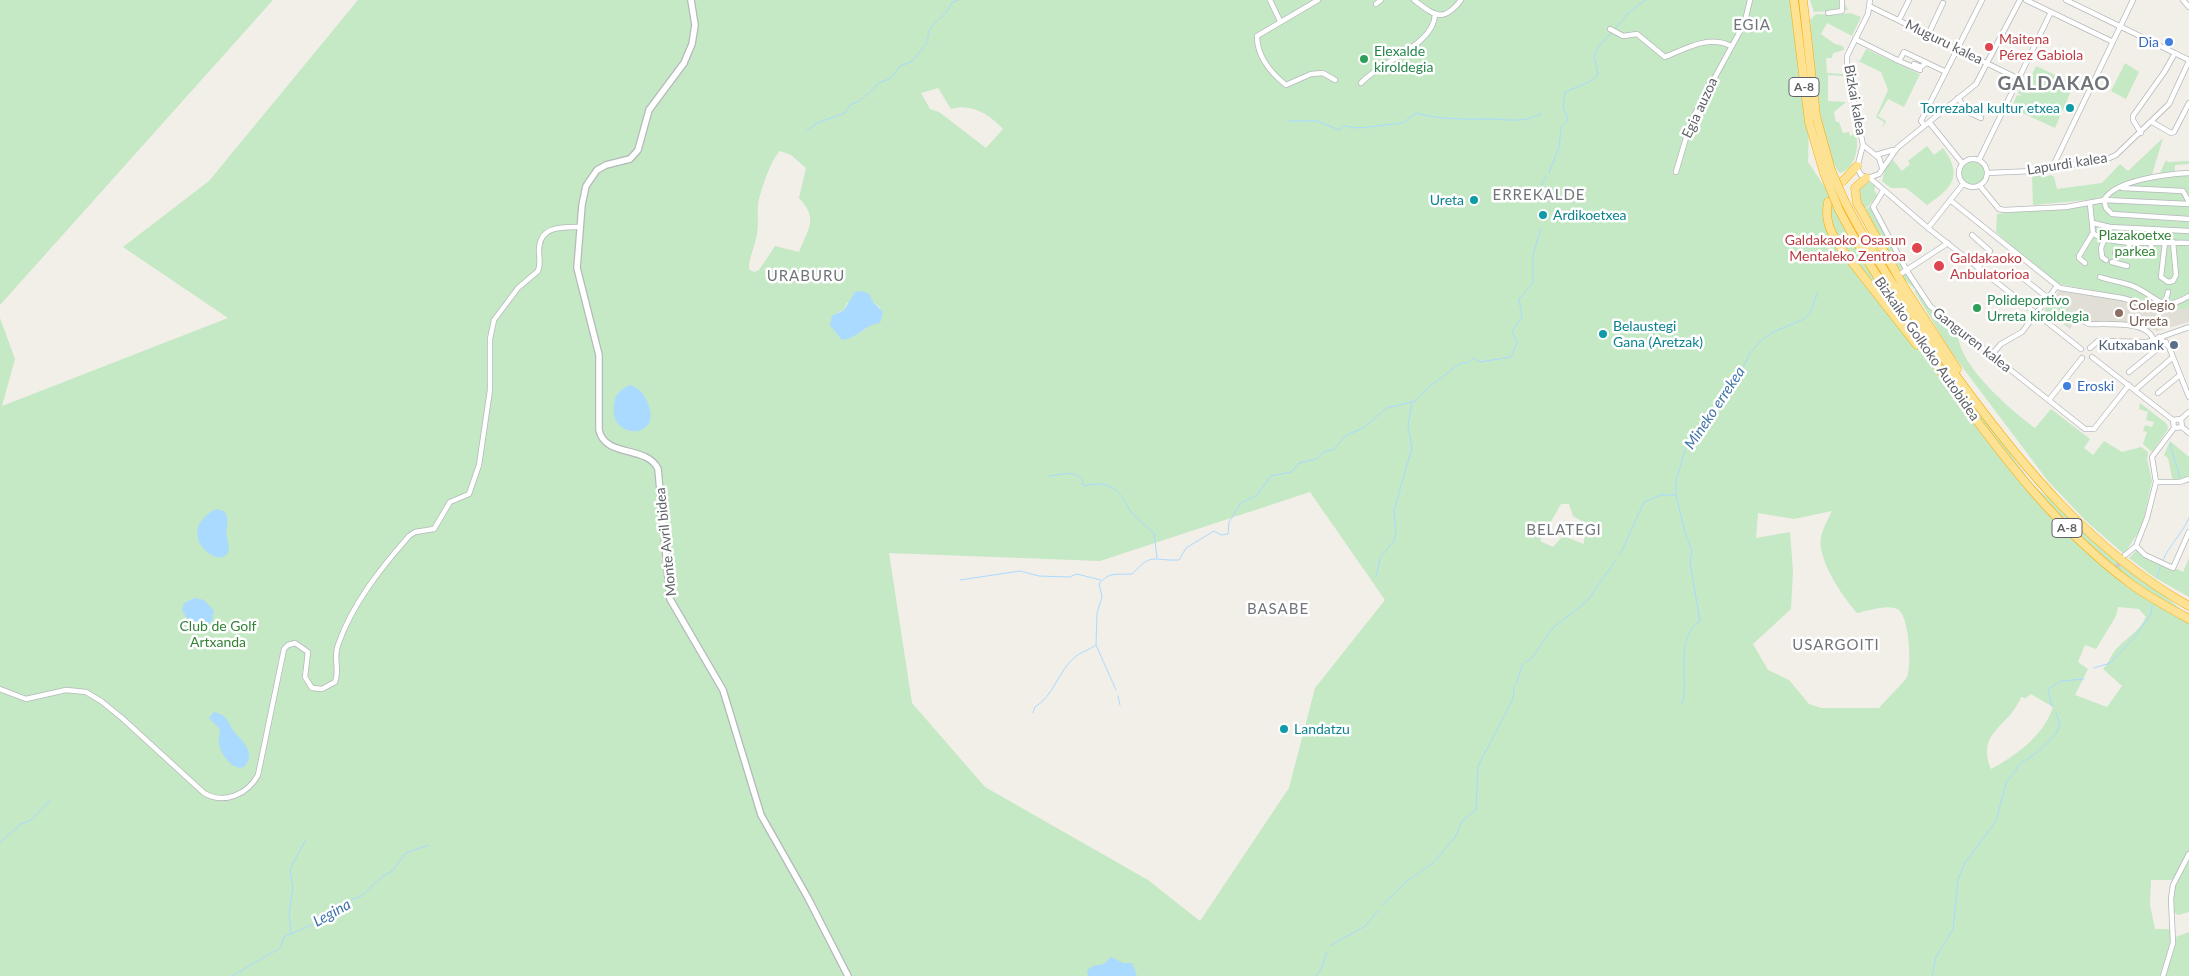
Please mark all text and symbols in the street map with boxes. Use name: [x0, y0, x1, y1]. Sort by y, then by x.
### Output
district label: EGIA: [1733, 16, 1771, 34]
street label: Muguru kalea: [1903, 16, 1985, 68]
place label: Maitena Pérez Gabiola: [1999, 31, 2083, 64]
place label: Dia: [2138, 34, 2159, 50]
marker: Dia: [2163, 36, 2175, 48]
marker: Maitena Pérez Gabiola: [1983, 41, 1995, 53]
place label: Elexalde kiroldegia: [1374, 43, 1433, 75]
marker: Elexalde kiroldegia: [1358, 53, 1370, 65]
street label: Bizkai kalea: [1841, 63, 1869, 137]
district label: GALDAKAO: [1996, 73, 2112, 95]
street label: Egia auzoa: [1679, 75, 1721, 141]
road number: A-8: [1789, 77, 1819, 96]
place label: Torrezabal kultur etxea: [1920, 100, 2060, 116]
marker: Torrezabal kultur etxea: [2064, 102, 2076, 114]
street label: Lapurdi kalea: [2026, 149, 2108, 179]
district label: ERREKALDE: [1491, 186, 1587, 204]
place label: Ureta: [1430, 192, 1464, 208]
marker: Ureta: [1468, 194, 1480, 206]
place label: Ardikoetxea: [1553, 207, 1626, 223]
marker: Ardikoetxea: [1537, 209, 1549, 221]
park label: Plazakoetxe parkea: [2099, 227, 2171, 260]
place label: Galdakaoko Osasun Mentaleko Zentroa: [1785, 232, 1906, 264]
marker: Galdakaoko Osasun Mentaleko Zentroa: [1910, 241, 1924, 255]
place label: Galdakaoko Anbulatorioa: [1950, 250, 2029, 282]
marker: Galdakaoko Anbulatorioa: [1932, 259, 1946, 273]
district label: URABURU: [766, 267, 846, 285]
street label: Bizkaiko Golkoko Autobidea: [1871, 274, 1983, 424]
place label: Polideportivo Urreta kiroldegia: [1987, 292, 2089, 324]
place label: Colegio Urreta: [2129, 297, 2175, 330]
marker: Polideportivo Urreta kiroldegia: [1971, 302, 1983, 314]
street label: Ganguren kalea: [1929, 304, 2015, 376]
marker: Colegio Urreta: [2113, 307, 2125, 319]
place label: Belaustegi Gana (Aretzak): [1613, 318, 1703, 351]
marker: Belaustegi Gana (Aretzak): [1597, 328, 1609, 340]
place label: Kutxabank: [2099, 337, 2164, 353]
marker: Kutxabank: [2168, 339, 2180, 351]
water label: Mineko errekea: [1681, 363, 1749, 453]
place label: Eroski: [2077, 378, 2114, 394]
marker: Eroski: [2061, 380, 2073, 392]
street label: Monte Avril bidea: [652, 487, 680, 597]
road number: A-8: [2052, 518, 2082, 538]
district label: BELATEGI: [1525, 521, 1603, 539]
district label: BASABE: [1246, 600, 1310, 618]
park label: Club de Golf Artxanda: [180, 618, 256, 650]
district label: USARGOITI: [1791, 636, 1881, 654]
place label: Landatzu: [1294, 721, 1350, 737]
marker: Landatzu: [1278, 723, 1290, 735]
water label: Legina: [310, 895, 354, 931]

